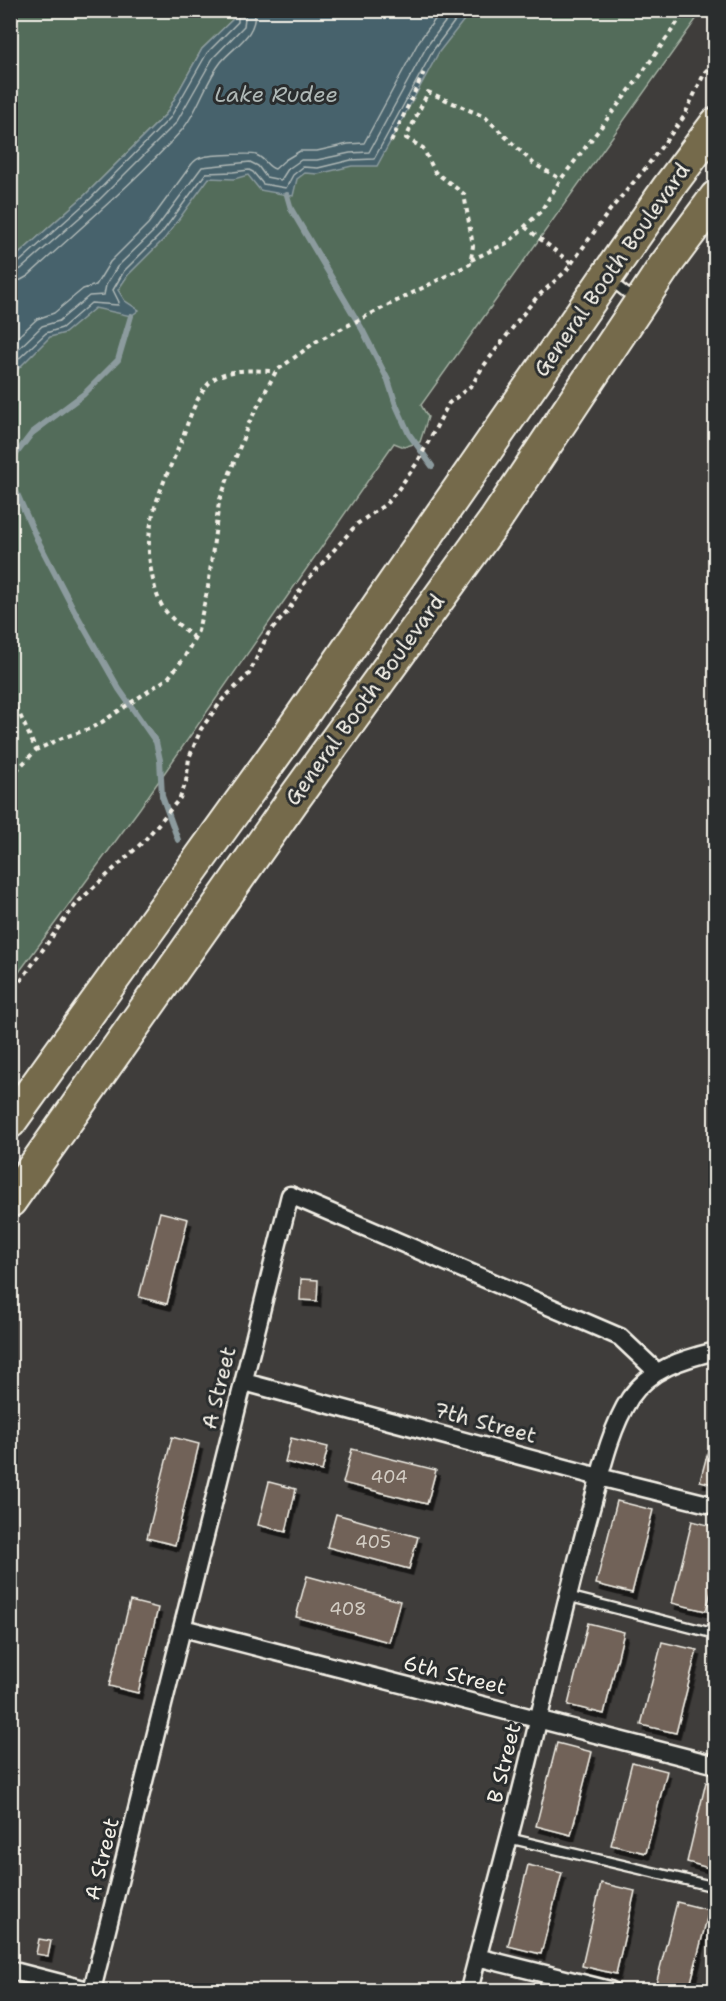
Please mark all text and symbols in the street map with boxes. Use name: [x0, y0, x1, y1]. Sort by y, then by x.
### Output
water label: Lake Rudee: [214, 80, 338, 109]
street label: General Booth Boulevard: [528, 158, 696, 382]
street label: General Booth Boulevard: [279, 589, 451, 811]
street label: A Street: [195, 1344, 243, 1432]
street label: 7th Street: [431, 1396, 539, 1450]
house number: 404: [370, 1465, 408, 1489]
house number: 405: [355, 1530, 391, 1554]
house number: 408: [329, 1597, 367, 1621]
street label: 6th Street: [401, 1649, 509, 1701]
street label: B Street: [481, 1720, 527, 1806]
street label: A Street: [78, 1815, 126, 1903]

